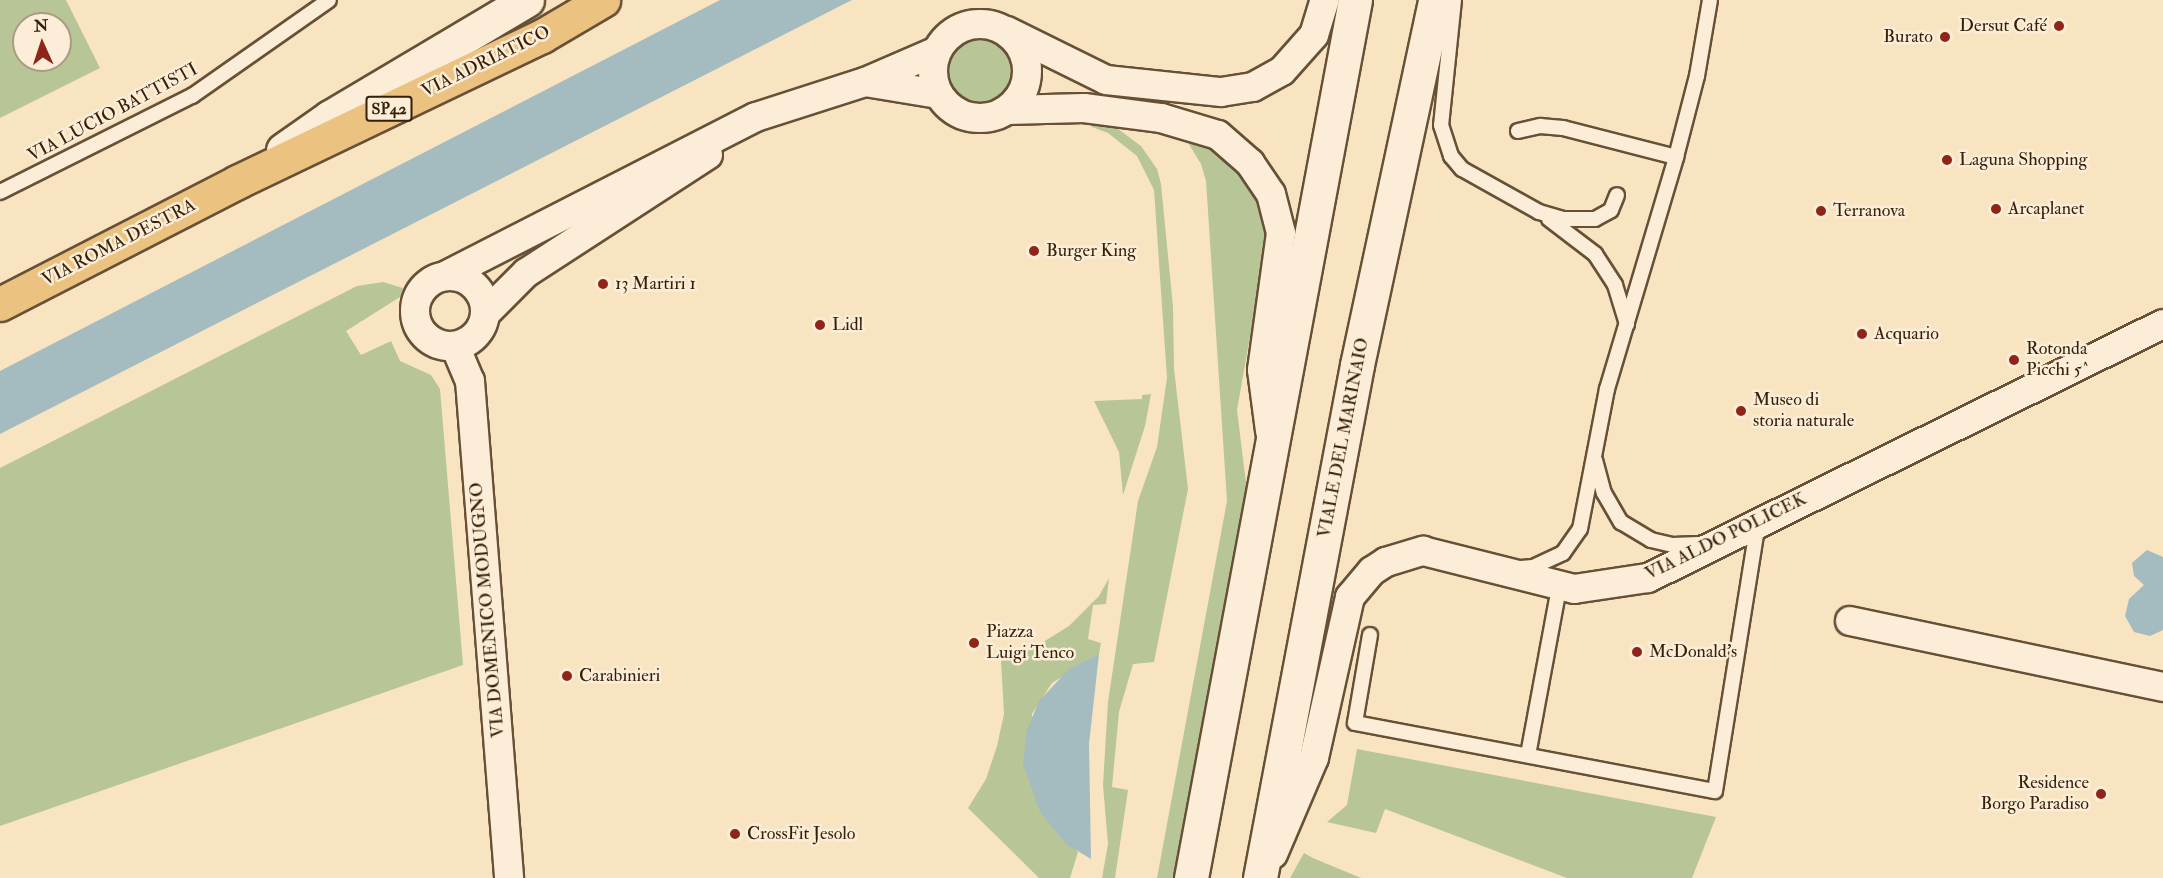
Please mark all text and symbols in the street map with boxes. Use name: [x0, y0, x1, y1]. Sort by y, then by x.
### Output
north arrow: [12, 12, 72, 72]
place label: Dersut Café: [1959, 15, 2047, 37]
text: N: [33, 16, 49, 36]
marker: Dersut Café: [2052, 19, 2066, 33]
street label: VIA ADRIATICO: [418, 22, 554, 102]
place label: Burato: [1883, 26, 1933, 48]
marker: Burato: [1938, 30, 1952, 44]
street label: VIA LUCIO BATTISTI: [24, 59, 202, 167]
road number: SP42: [365, 96, 413, 122]
place label: Laguna Shopping: [1959, 149, 2087, 171]
marker: Laguna Shopping: [1940, 153, 1954, 167]
street label: VIA ROMA DESTRA: [38, 195, 200, 291]
place label: Arcaplanet: [2008, 198, 2084, 220]
place label: Terranova: [1833, 200, 1905, 222]
marker: Arcaplanet: [1989, 202, 2003, 216]
marker: Terranova: [1814, 204, 1828, 218]
place label: Burger King: [1046, 240, 1136, 262]
marker: Burger King: [1027, 244, 1041, 258]
place label: 13 Martiri 1: [615, 273, 696, 295]
marker: 13 Martiri 1: [596, 277, 610, 291]
place label: Lidl: [832, 314, 863, 336]
marker: Lidl: [813, 318, 827, 332]
place label: Acquario: [1874, 323, 1939, 345]
marker: Acquario: [1855, 327, 1869, 341]
street label: VIALE DEL MARINAIO: [1314, 336, 1374, 540]
place label: Rotonda Picchi 5^: [2026, 339, 2090, 382]
marker: Rotonda Picchi 5^: [2007, 353, 2021, 367]
place label: Museo di storia naturale: [1753, 390, 1854, 432]
marker: Museo di storia naturale: [1734, 404, 1748, 418]
street label: VIA DOMENICO MODUGNO: [466, 481, 510, 739]
street label: VIA ALDO POLICEK: [1642, 489, 1810, 585]
place label: Piazza Luigi Tenco: [986, 622, 1074, 664]
marker: Piazza Luigi Tenco: [967, 636, 981, 650]
place label: McDonald's: [1649, 641, 1737, 663]
marker: McDonald's: [1630, 645, 1644, 659]
place label: Carabinieri: [579, 665, 660, 687]
marker: Carabinieri: [560, 669, 574, 683]
place label: Residence Borgo Paradiso: [1980, 773, 2089, 816]
marker: Residence Borgo Paradiso: [2094, 787, 2108, 801]
place label: CrossFit Jesolo: [747, 823, 855, 845]
marker: CrossFit Jesolo: [728, 827, 742, 841]

